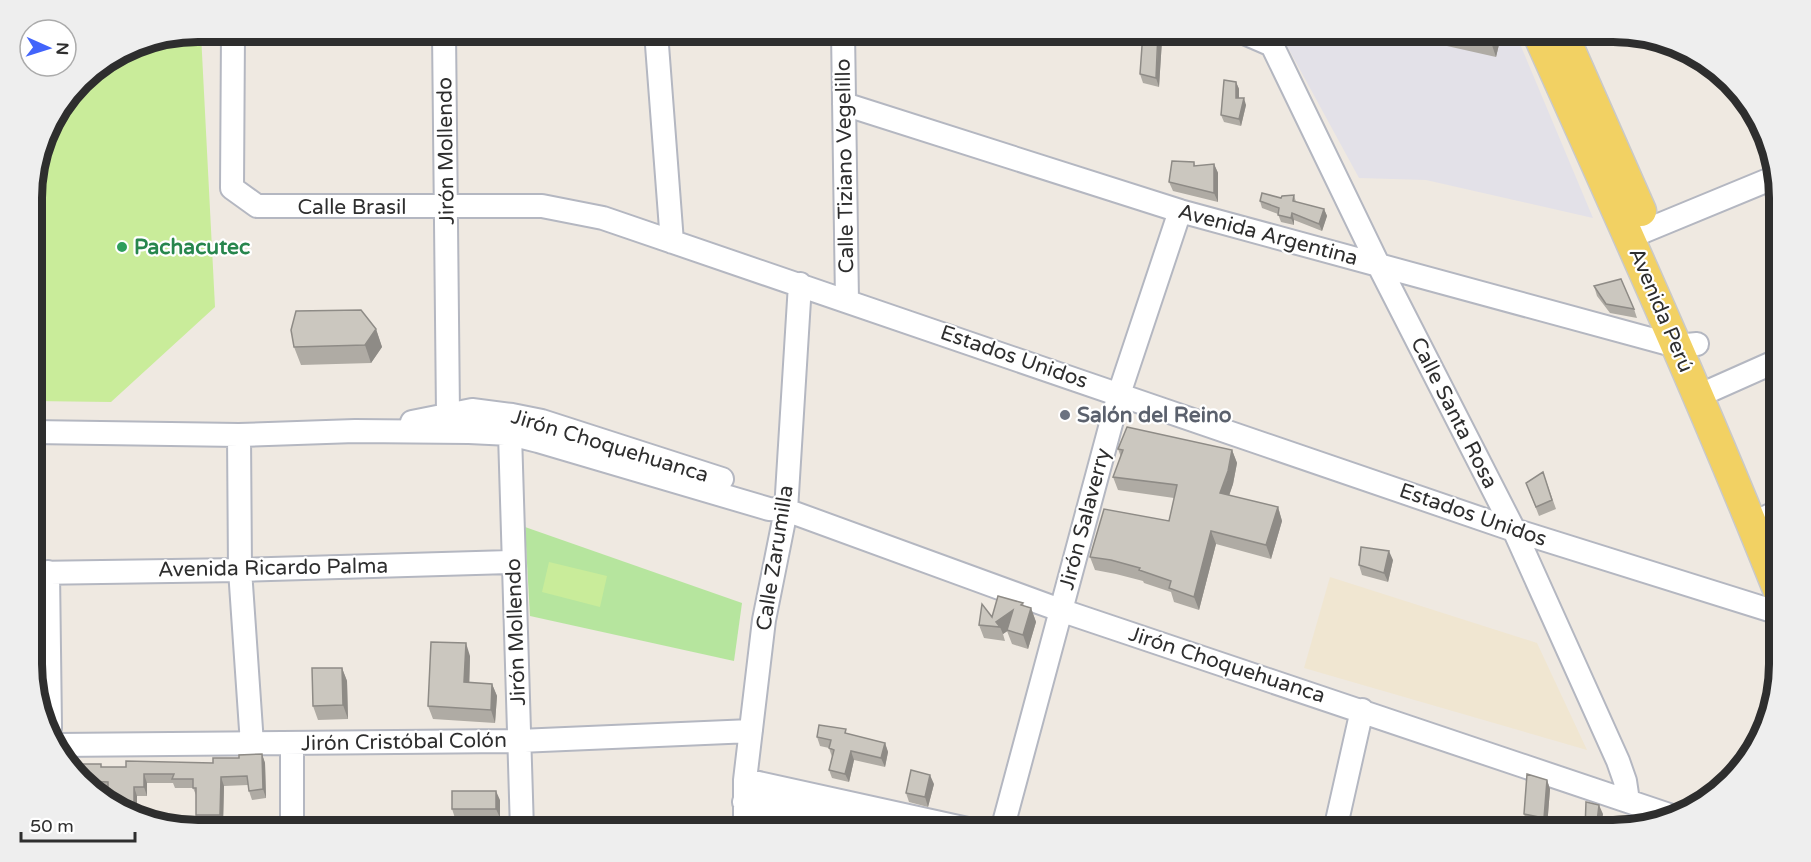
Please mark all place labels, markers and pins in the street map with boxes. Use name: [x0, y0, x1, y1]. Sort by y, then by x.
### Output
place label: Pachacutec: [134, 235, 250, 260]
marker: Pachacutec: [115, 240, 129, 254]
place label: Salón del Reino: [1077, 403, 1232, 428]
marker: Salón del Reino: [1058, 408, 1072, 422]

